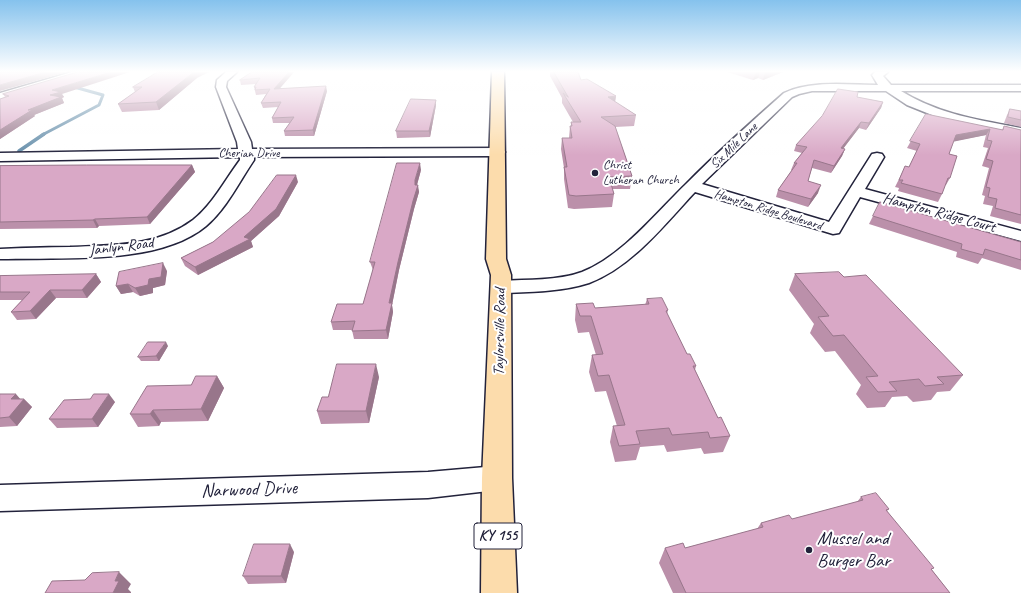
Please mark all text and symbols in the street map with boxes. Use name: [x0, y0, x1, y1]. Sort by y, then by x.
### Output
street label: Six Mile Lane: [707, 120, 761, 172]
street label: Cherian Drive: [218, 146, 280, 162]
place label: Christ Lutheran Church: [603, 158, 679, 189]
marker: Christ Lutheran Church: [590, 168, 600, 178]
street label: Hampton Ridge Boulevard: [712, 186, 824, 234]
street label: Hampton Ridge Court: [881, 189, 997, 237]
street label: Janlyn Road: [88, 234, 154, 260]
street label: Taylorsville Road: [490, 288, 510, 376]
street label: Narwood Drive: [201, 477, 297, 503]
road number: KY 155: [474, 523, 522, 549]
place label: Mussel and Burger Bar: [817, 528, 890, 572]
marker: Mussel and Burger Bar: [804, 545, 814, 555]

